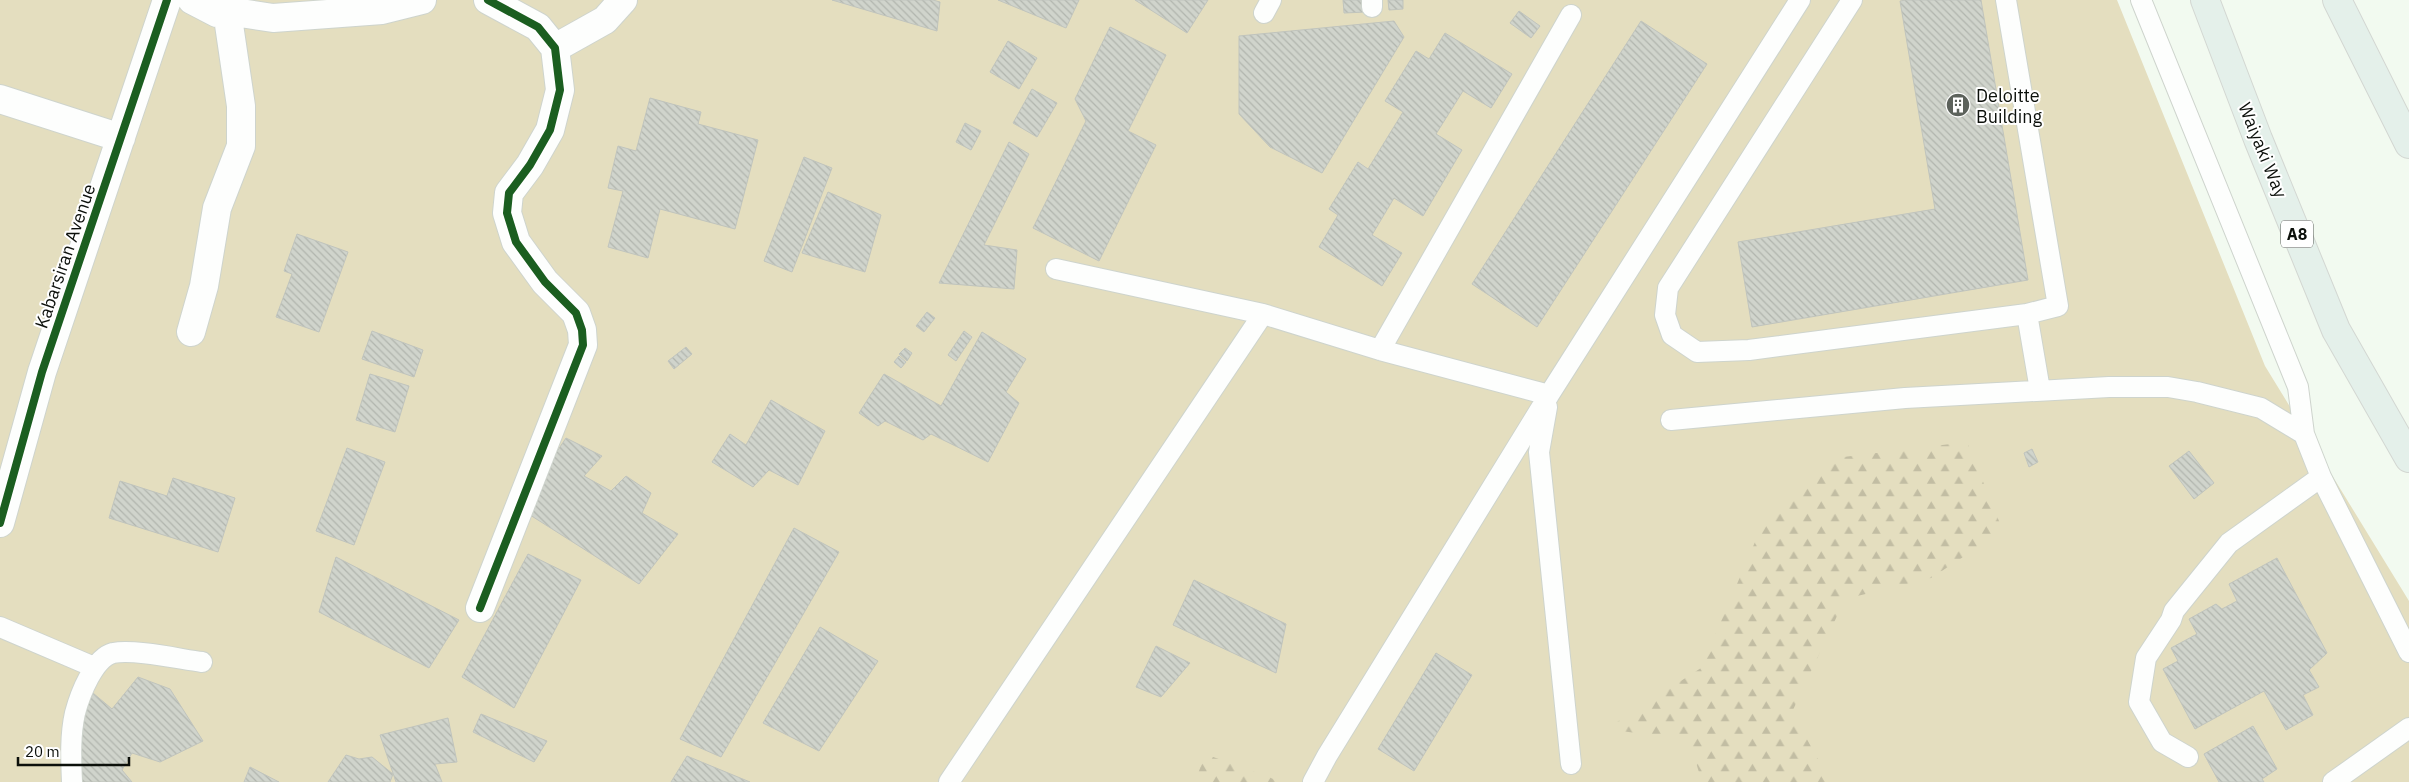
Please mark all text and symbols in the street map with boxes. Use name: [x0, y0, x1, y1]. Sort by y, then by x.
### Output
place label: Deloitte Building: [1976, 84, 2043, 128]
building icon: Deloitte Building: [1945, 92, 1971, 118]
street label: Waiyaki Way: [2233, 99, 2293, 201]
street label: Kabarsiran Avenue: [29, 181, 101, 331]
road number: A8: [2281, 220, 2313, 248]
scale bar: [18, 734, 129, 766]
text: 20 m: [25, 742, 60, 761]

